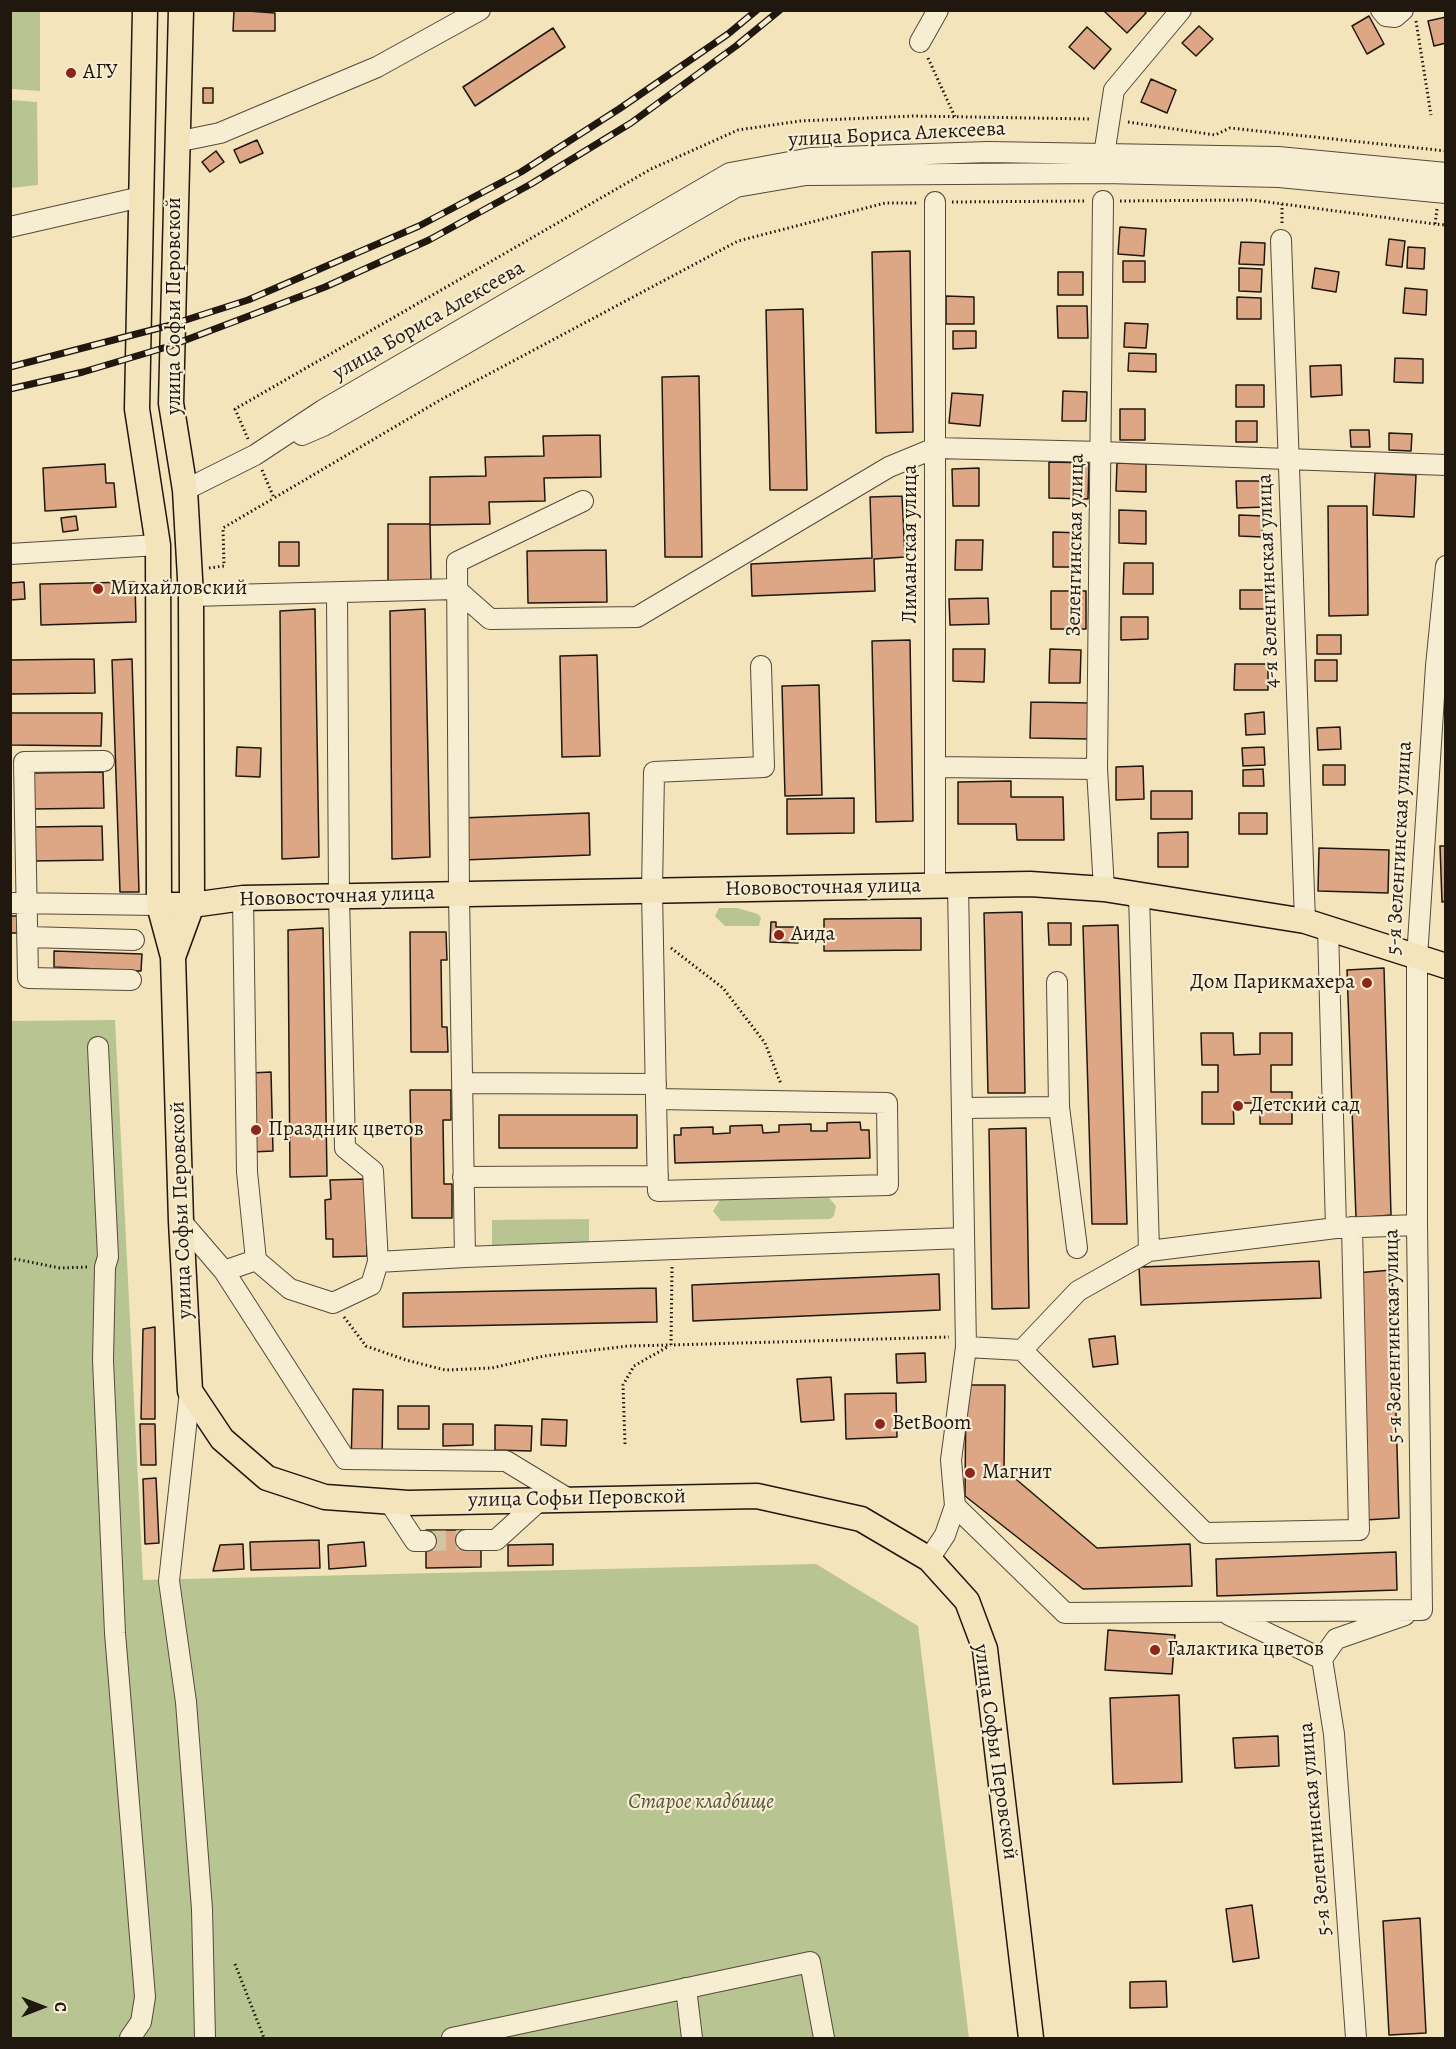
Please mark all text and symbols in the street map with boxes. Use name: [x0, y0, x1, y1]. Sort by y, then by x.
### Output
place label: АГУ: [83, 60, 118, 86]
marker: АГУ: [64, 66, 78, 80]
street label: улица Бориса Алексеева: [788, 117, 1006, 153]
street label: улица Софьи Перовской: [162, 197, 188, 415]
street label: улица Бориса Алексеева: [329, 256, 529, 386]
street label: Зеленгинская улица: [1062, 453, 1090, 637]
street label: Лиманская улица: [898, 465, 924, 623]
street label: 4-я Зеленгинская улица: [1253, 473, 1285, 689]
place label: Михайловский: [110, 576, 247, 602]
marker: Михайловский: [91, 582, 105, 596]
street label: 5-я Зеленгинская улица: [1382, 740, 1418, 956]
street label: Нововосточная улица: [725, 874, 921, 902]
street label: Нововосточная улица: [239, 881, 435, 913]
place label: Аида: [791, 922, 835, 948]
marker: Аида: [772, 928, 786, 942]
place label: Дом Парикмахера: [1190, 970, 1355, 996]
marker: Дом Парикмахера: [1360, 976, 1374, 990]
place label: Детский сад: [1250, 1093, 1360, 1119]
marker: Детский сад: [1231, 1099, 1245, 1113]
street label: улица Софьи Перовской: [166, 1101, 198, 1319]
place label: Праздник цветов: [268, 1117, 424, 1143]
marker: Праздник цветов: [249, 1123, 263, 1137]
street label: 5-я Зеленгинская улица: [1380, 1229, 1408, 1443]
place label: BetBoom: [892, 1411, 971, 1437]
marker: BetBoom: [873, 1417, 887, 1431]
place label: Магнит: [982, 1460, 1052, 1486]
marker: Магнит: [963, 1466, 977, 1480]
street label: улица Софьи Перовской: [468, 1485, 686, 1513]
place label: Галактика цветов: [1167, 1637, 1324, 1663]
street label: улица Софьи Перовской: [967, 1642, 1023, 1862]
marker: Галактика цветов: [1148, 1643, 1162, 1657]
street label: 5-я Зеленгинская улица: [1294, 1721, 1338, 1937]
park label: Старое кладбище: [628, 1790, 774, 1816]
north arrow: [12, 1977, 72, 2037]
text: С: [49, 2002, 71, 2012]

